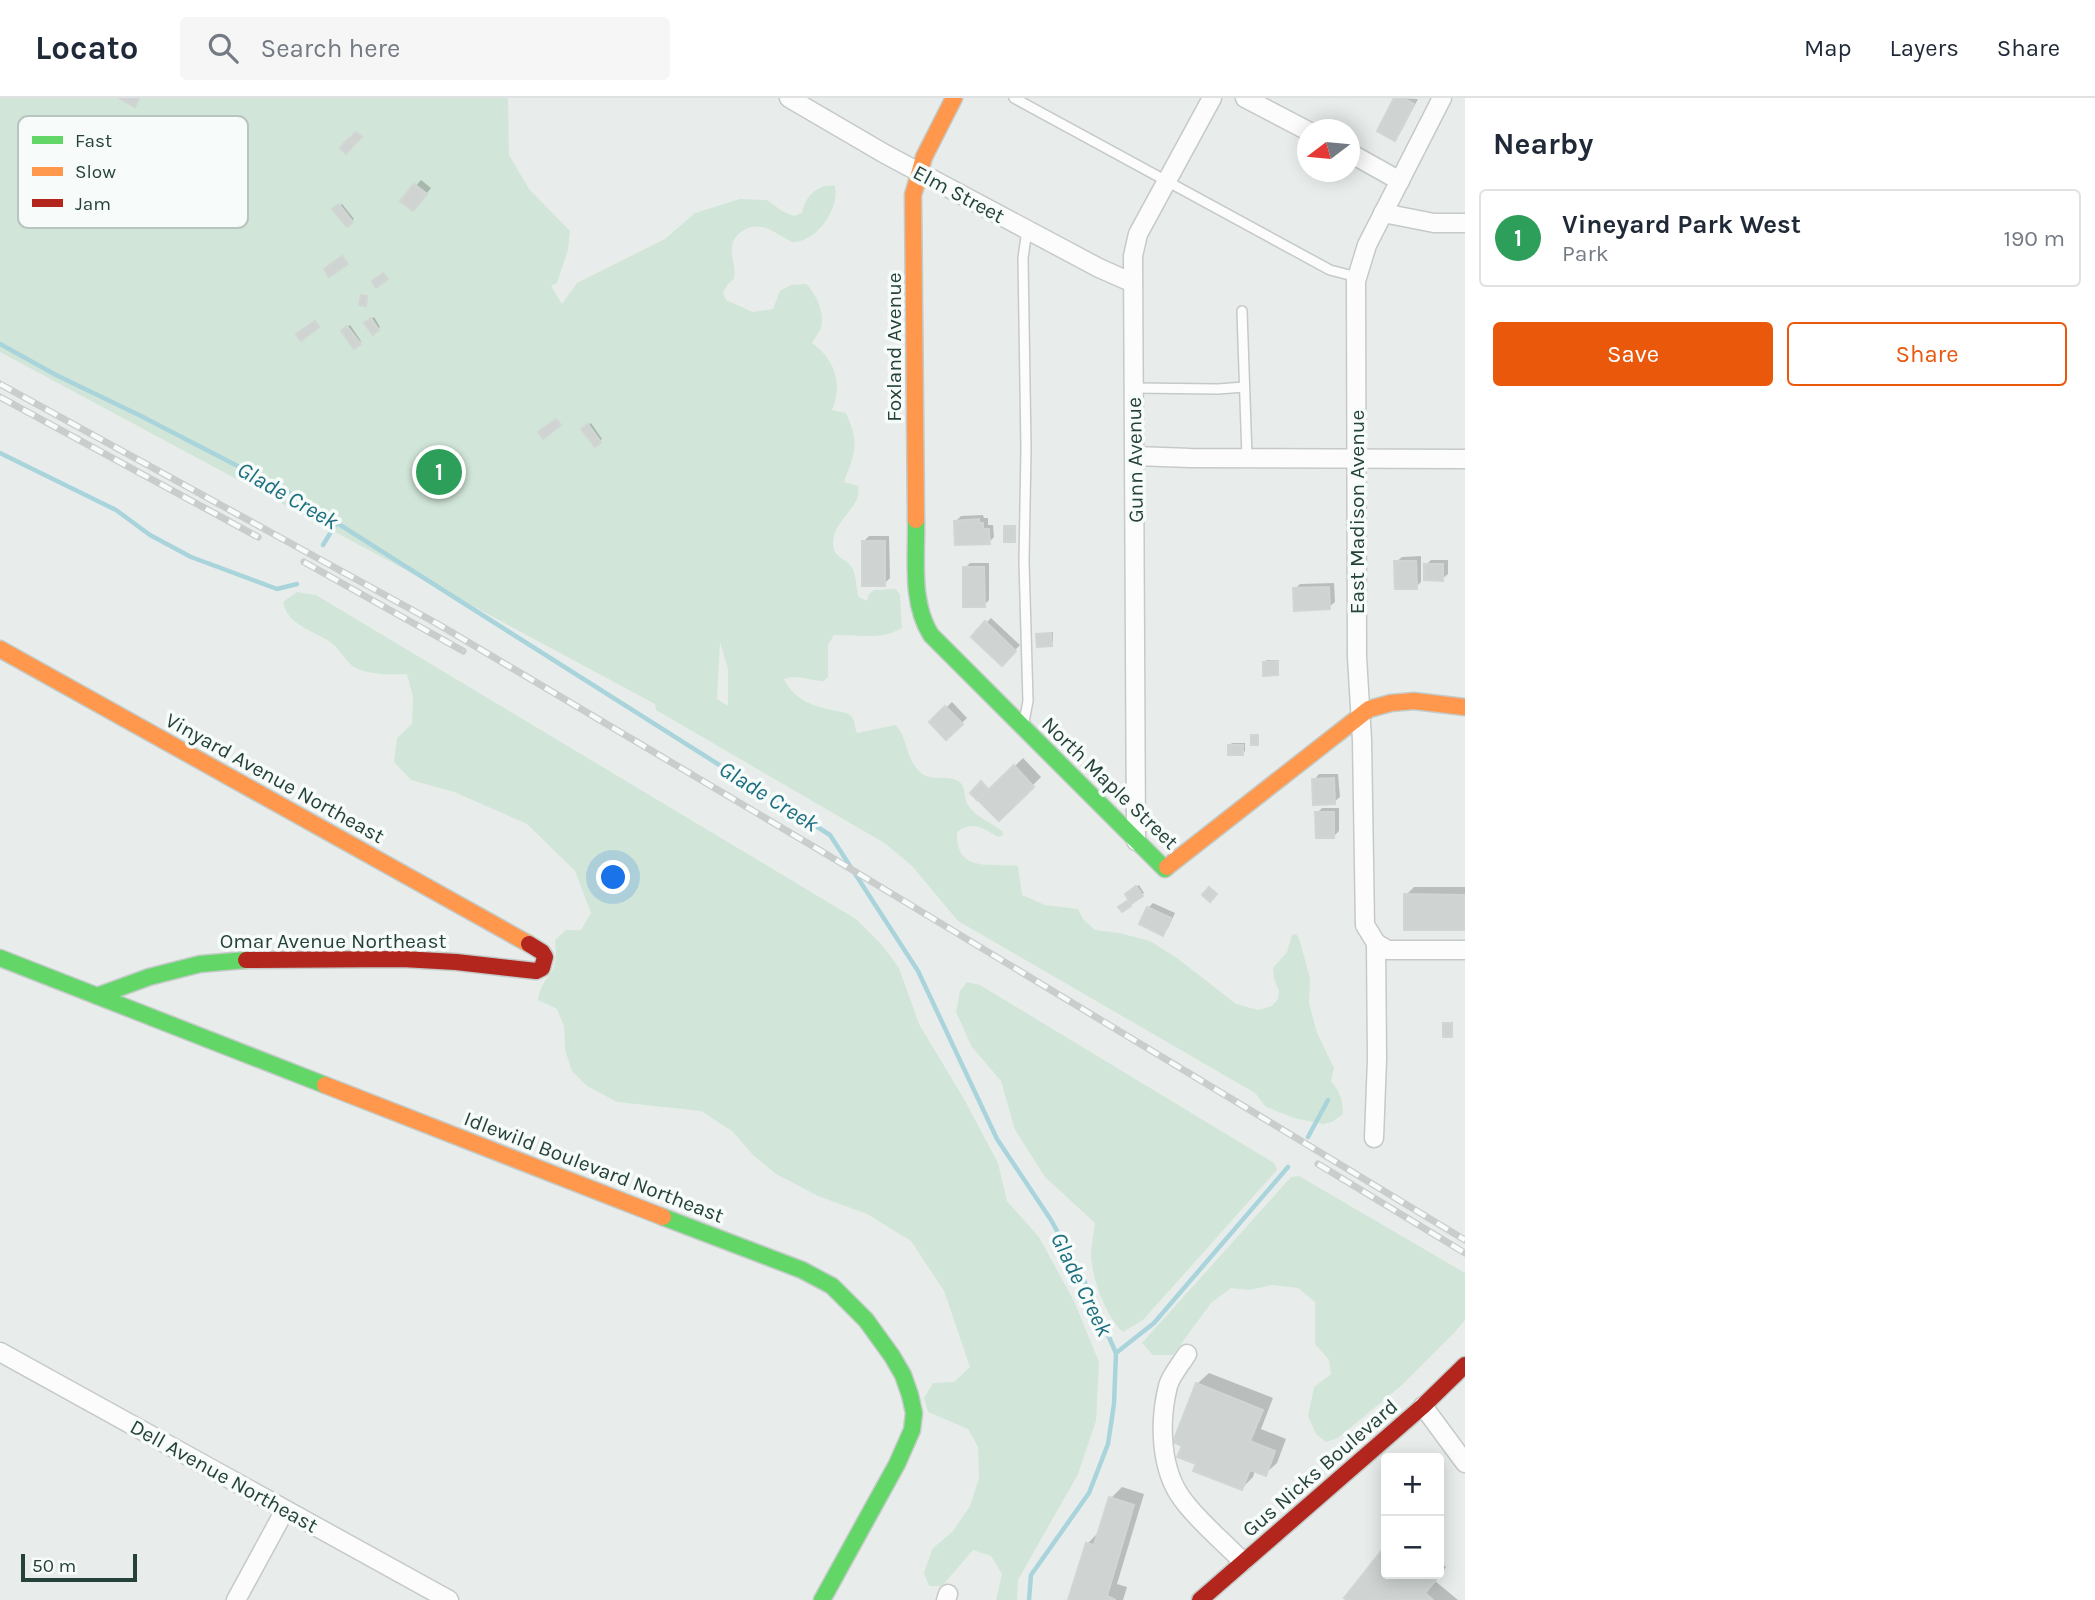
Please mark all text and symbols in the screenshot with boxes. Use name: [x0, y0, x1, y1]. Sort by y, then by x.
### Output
search box: [180, 17, 670, 80]
text: Locato: [35, 29, 138, 67]
icon: search: [204, 29, 242, 67]
text: Search here: [260, 33, 400, 64]
text: Map: [1804, 34, 1852, 62]
text: Layers: [1890, 34, 1959, 62]
text: Share: [1997, 34, 2060, 62]
legend: [18, 116, 248, 228]
north arrow: [1297, 119, 1360, 182]
text: Nearby: [1493, 126, 1593, 162]
text: Fast: [75, 130, 112, 152]
street label: Elm Street: [909, 160, 1009, 228]
text: Slow: [75, 161, 116, 183]
text: Jam: [75, 193, 111, 215]
text: Vineyard Park West: [1562, 209, 1801, 240]
text: 1: [1514, 225, 1522, 252]
text: 190 m: [2003, 225, 2065, 252]
text: Park: [1562, 240, 1609, 267]
street label: Foxland Avenue: [882, 272, 906, 422]
button: Save: [1493, 322, 1773, 386]
button: Share: [1787, 322, 2067, 386]
street label: Gunn Avenue: [1122, 397, 1148, 523]
street label: East Madison Avenue: [1345, 410, 1369, 614]
pin: 1: [416, 446, 462, 498]
water label: Glade Creek: [232, 456, 343, 535]
street label: Vinyard Avenue Northeast: [161, 708, 389, 848]
street label: North Maple Street: [1037, 712, 1183, 854]
water label: Glade Creek: [714, 755, 824, 838]
your location: [596, 860, 630, 894]
street label: Omar Avenue Northeast: [220, 929, 446, 953]
street label: Idlewild Boulevard Northeast: [461, 1106, 727, 1228]
water label: Glade Creek: [1045, 1228, 1118, 1341]
street label: Gus Nicks Boulevard: [1238, 1394, 1402, 1542]
street label: Dell Avenue Northeast: [126, 1414, 322, 1538]
map controls: [1381, 1453, 1444, 1579]
button: +: [1381, 1453, 1444, 1516]
button: −: [1381, 1516, 1444, 1579]
scale bar: [21, 1551, 136, 1583]
text: 50 m: [32, 1555, 76, 1577]

